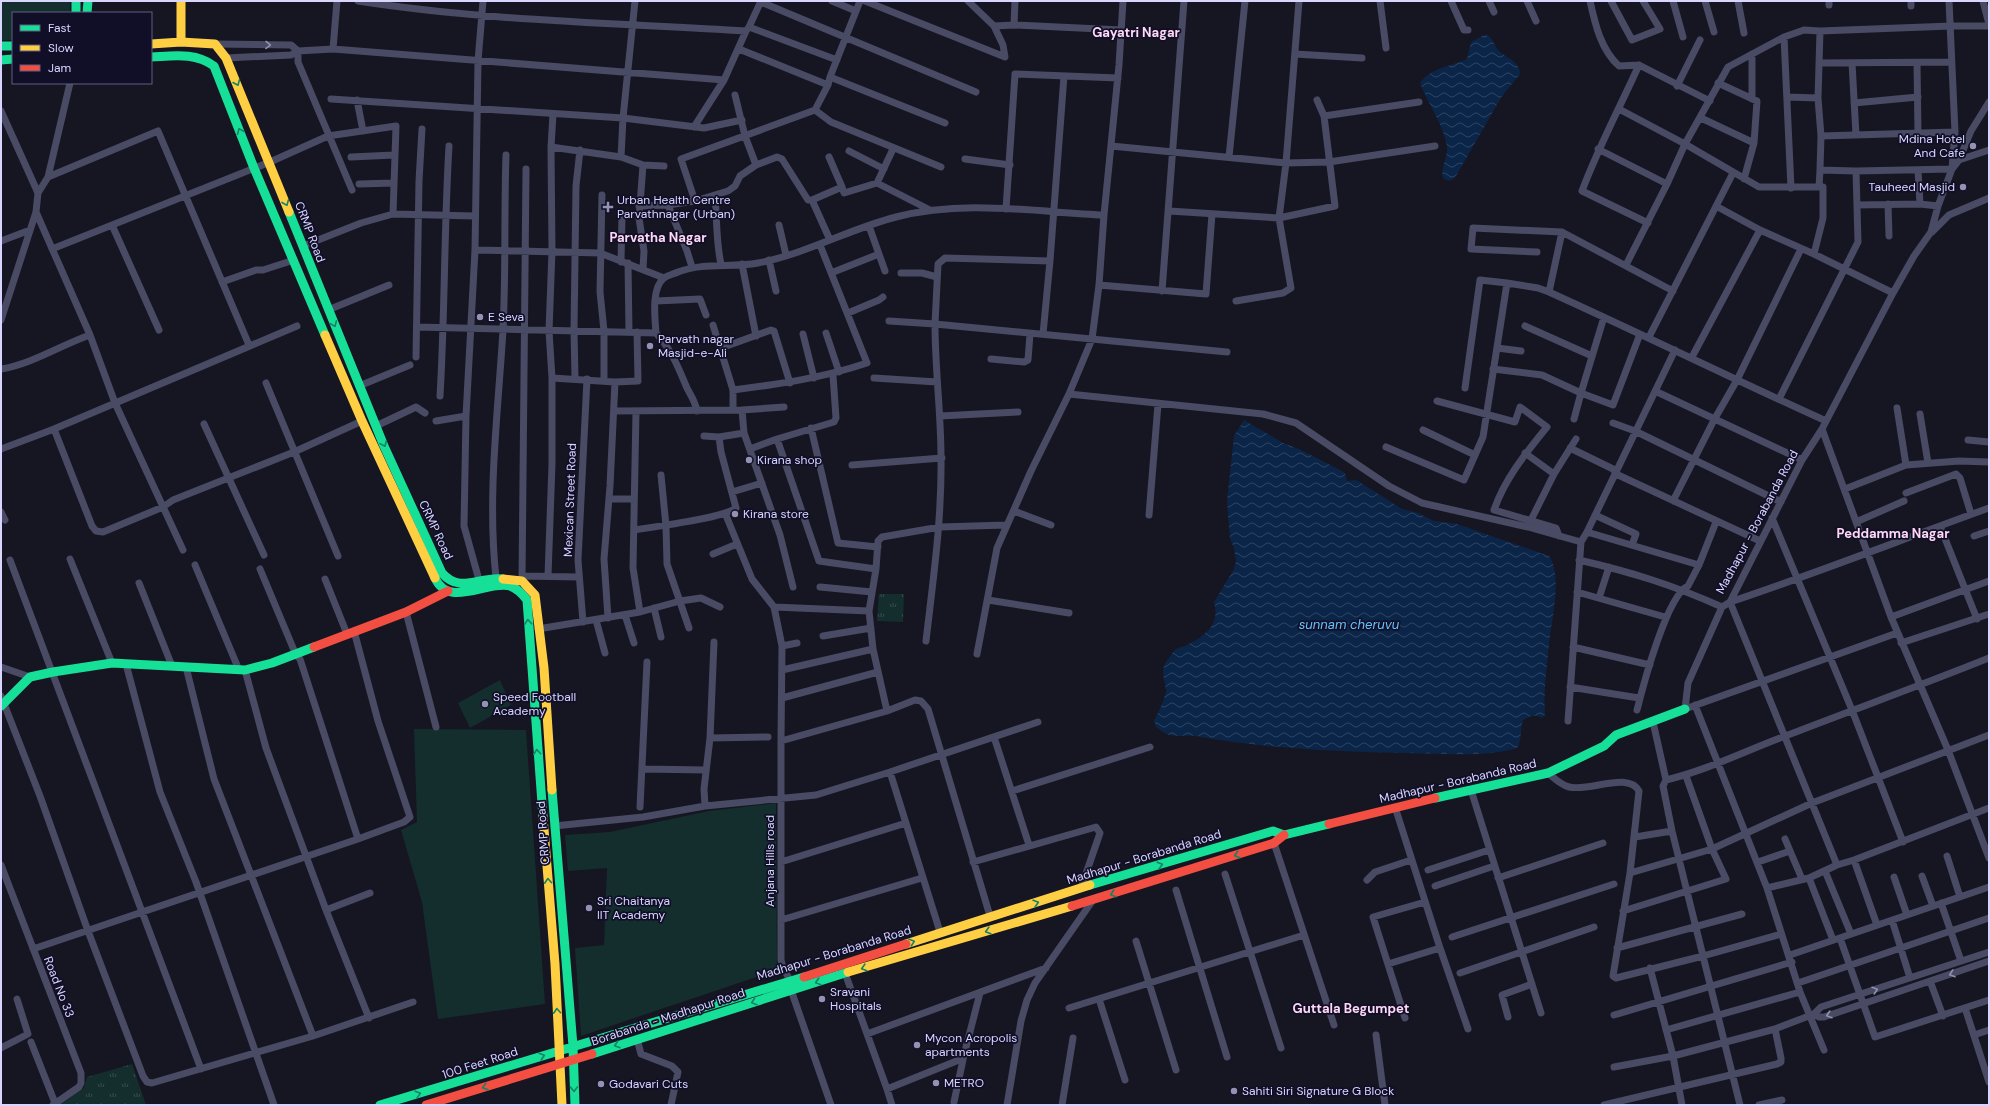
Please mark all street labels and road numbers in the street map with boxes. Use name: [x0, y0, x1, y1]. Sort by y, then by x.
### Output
street label: CRMP Road: [291, 199, 329, 265]
street label: Mexican Street Road: [560, 443, 580, 557]
street label: Madhapur - Borabanda Road: [1712, 447, 1802, 597]
street label: CRMP Road: [415, 498, 457, 562]
street label: Madhapur - Borabanda Road: [1378, 755, 1538, 807]
street label: CRMP Road: [533, 801, 553, 865]
street label: Anjana Hills road: [762, 815, 778, 907]
street label: Madhapur - Borabanda Road: [1065, 826, 1223, 888]
street label: Madhapur - Borabanda Road: [755, 922, 913, 984]
street label: Road No 33: [40, 954, 78, 1020]
street label: Borabanda - Madhapur Road: [589, 985, 747, 1049]
street label: 100 Feet Road: [440, 1043, 520, 1083]

